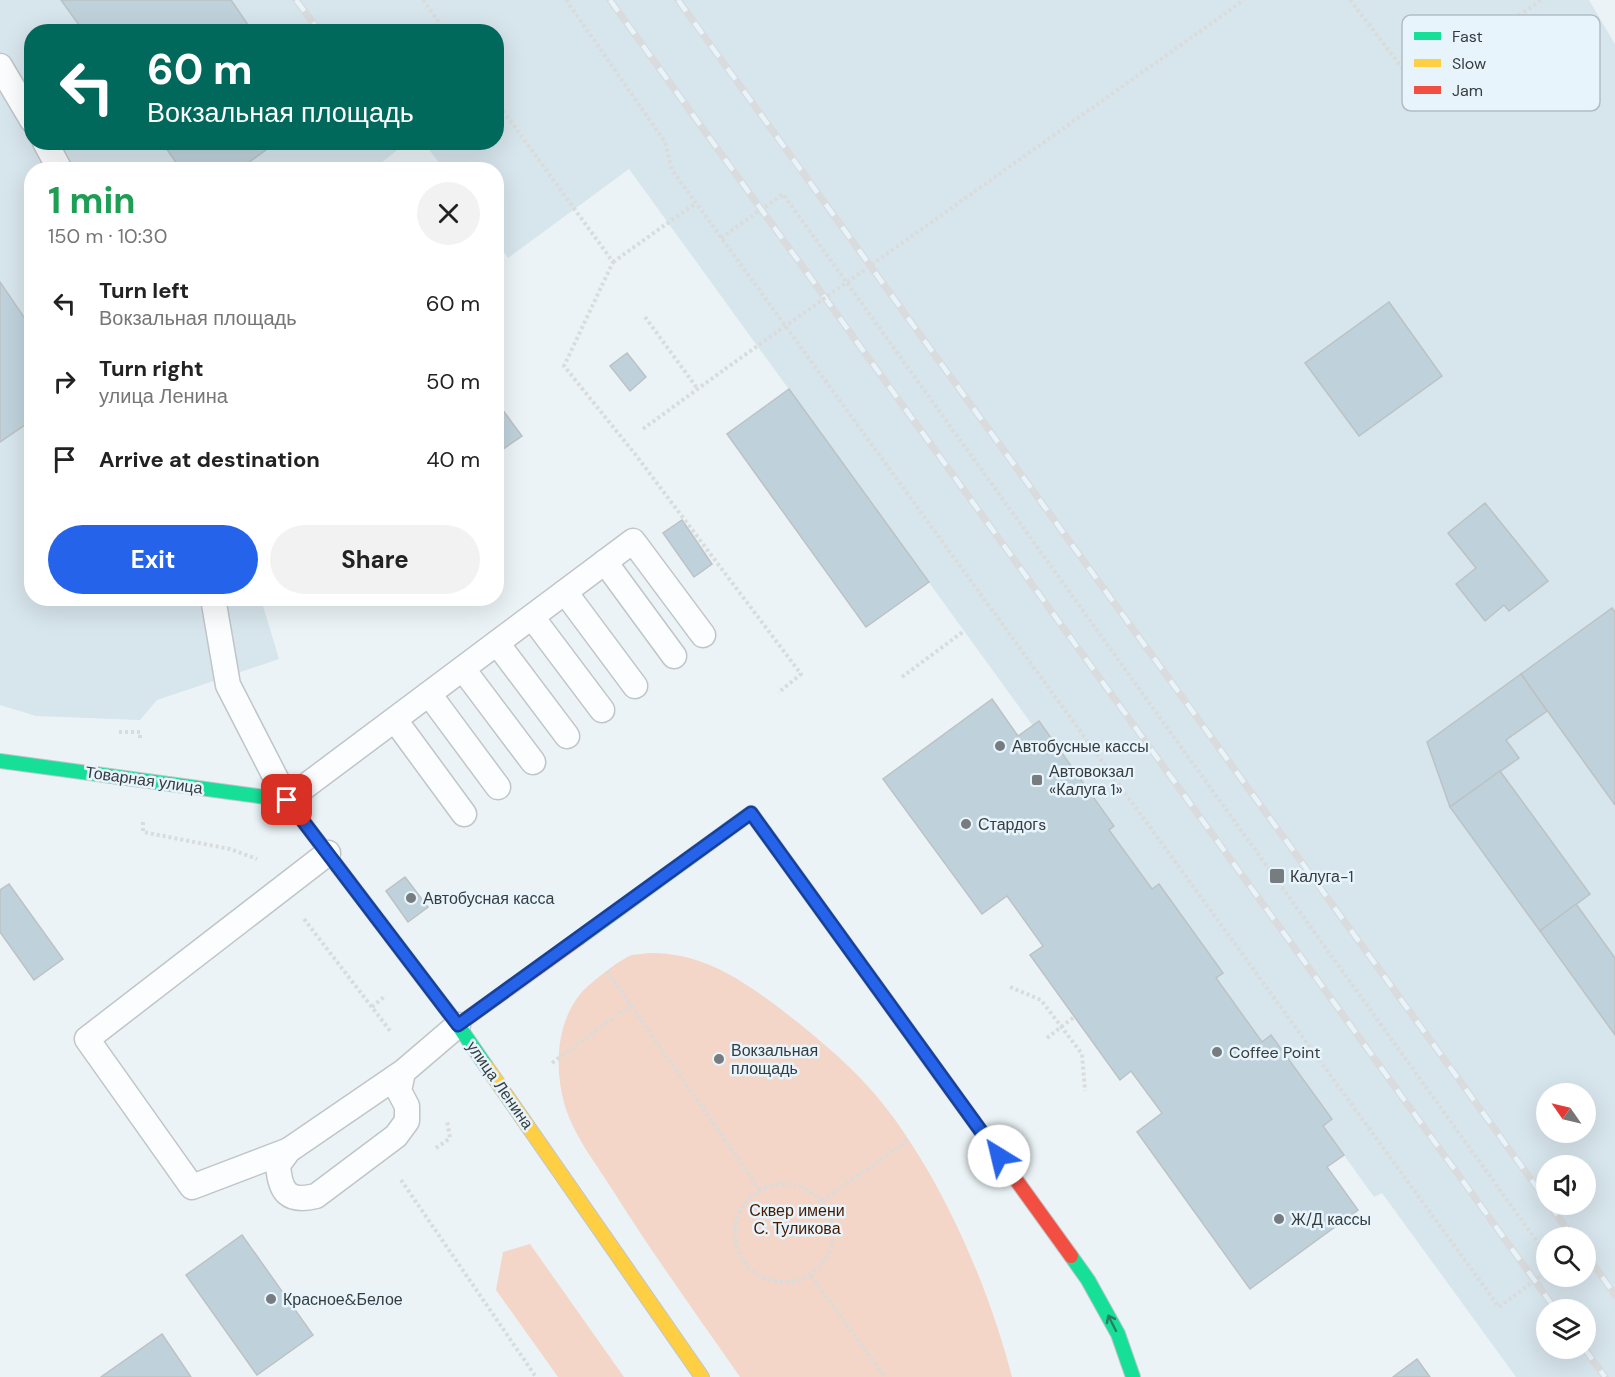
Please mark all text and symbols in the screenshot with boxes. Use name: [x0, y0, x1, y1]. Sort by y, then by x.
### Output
legend: [1402, 15, 1600, 111]
text: Fast: [1452, 26, 1483, 47]
text: 60 m: [147, 42, 253, 97]
icon: left: [48, 48, 126, 126]
text: Slow: [1452, 53, 1486, 74]
text: Jam: [1452, 80, 1483, 101]
text: Вокзальная площадь: [147, 95, 414, 130]
text: 1 min: [48, 177, 136, 224]
button: close: [417, 182, 480, 245]
text: 150 m · 10:30: [48, 223, 167, 249]
text: Turn left: [99, 276, 189, 305]
icon: left: [48, 287, 81, 320]
text: 60 m: [426, 289, 480, 318]
text: Вокзальная площадь: [99, 305, 297, 331]
text: Turn right: [99, 354, 204, 383]
icon: right: [48, 365, 81, 398]
text: 50 m: [426, 367, 480, 396]
text: улица Ленина: [99, 383, 228, 409]
icon: arrive: [48, 443, 81, 476]
text: Arrive at destination: [99, 445, 320, 474]
text: 40 m: [426, 445, 480, 474]
button: Exit: [48, 525, 258, 594]
button: Share: [270, 525, 480, 594]
place label: Автобусные кассы: [1012, 736, 1149, 757]
marker: Автобусные кассы: [993, 739, 1007, 753]
street label: Товарная улица: [84, 761, 204, 799]
place label: Автовокзал «Калуга 1»: [1049, 761, 1134, 800]
marker: Автовокзал «Калуга 1»: [1030, 773, 1044, 787]
pin: [261, 774, 312, 825]
icon: arrive: [270, 783, 303, 816]
place label: Стардогs: [978, 814, 1046, 835]
marker: Стардогs: [959, 817, 973, 831]
place label: Калуга-1: [1290, 866, 1354, 887]
marker: Калуга-1: [1268, 867, 1286, 885]
place label: Автобусная касса: [423, 888, 554, 909]
marker: Автобусная касса: [404, 891, 418, 905]
street label: улица Ленина: [462, 1037, 538, 1133]
place label: Вокзальная площадь: [731, 1040, 818, 1079]
place label: Coffee Point: [1229, 1042, 1321, 1063]
marker: Coffee Point: [1210, 1045, 1224, 1059]
marker: Вокзальная площадь: [712, 1052, 726, 1066]
north arrow: [1536, 1083, 1596, 1143]
map controls: [1536, 1083, 1596, 1359]
position arrow: [967, 1124, 1031, 1188]
button: sound: [1536, 1155, 1596, 1215]
park label: Сквер имени С. Туликова: [749, 1200, 845, 1239]
place label: Ж/Д кассы: [1291, 1209, 1371, 1230]
marker: Ж/Д кассы: [1272, 1212, 1286, 1226]
button: search: [1536, 1227, 1596, 1287]
place label: Красное&Белое: [283, 1289, 403, 1310]
marker: Красное&Белое: [264, 1292, 278, 1306]
button: layers: [1536, 1299, 1596, 1359]
one-way arrow: [1106, 1314, 1117, 1332]

